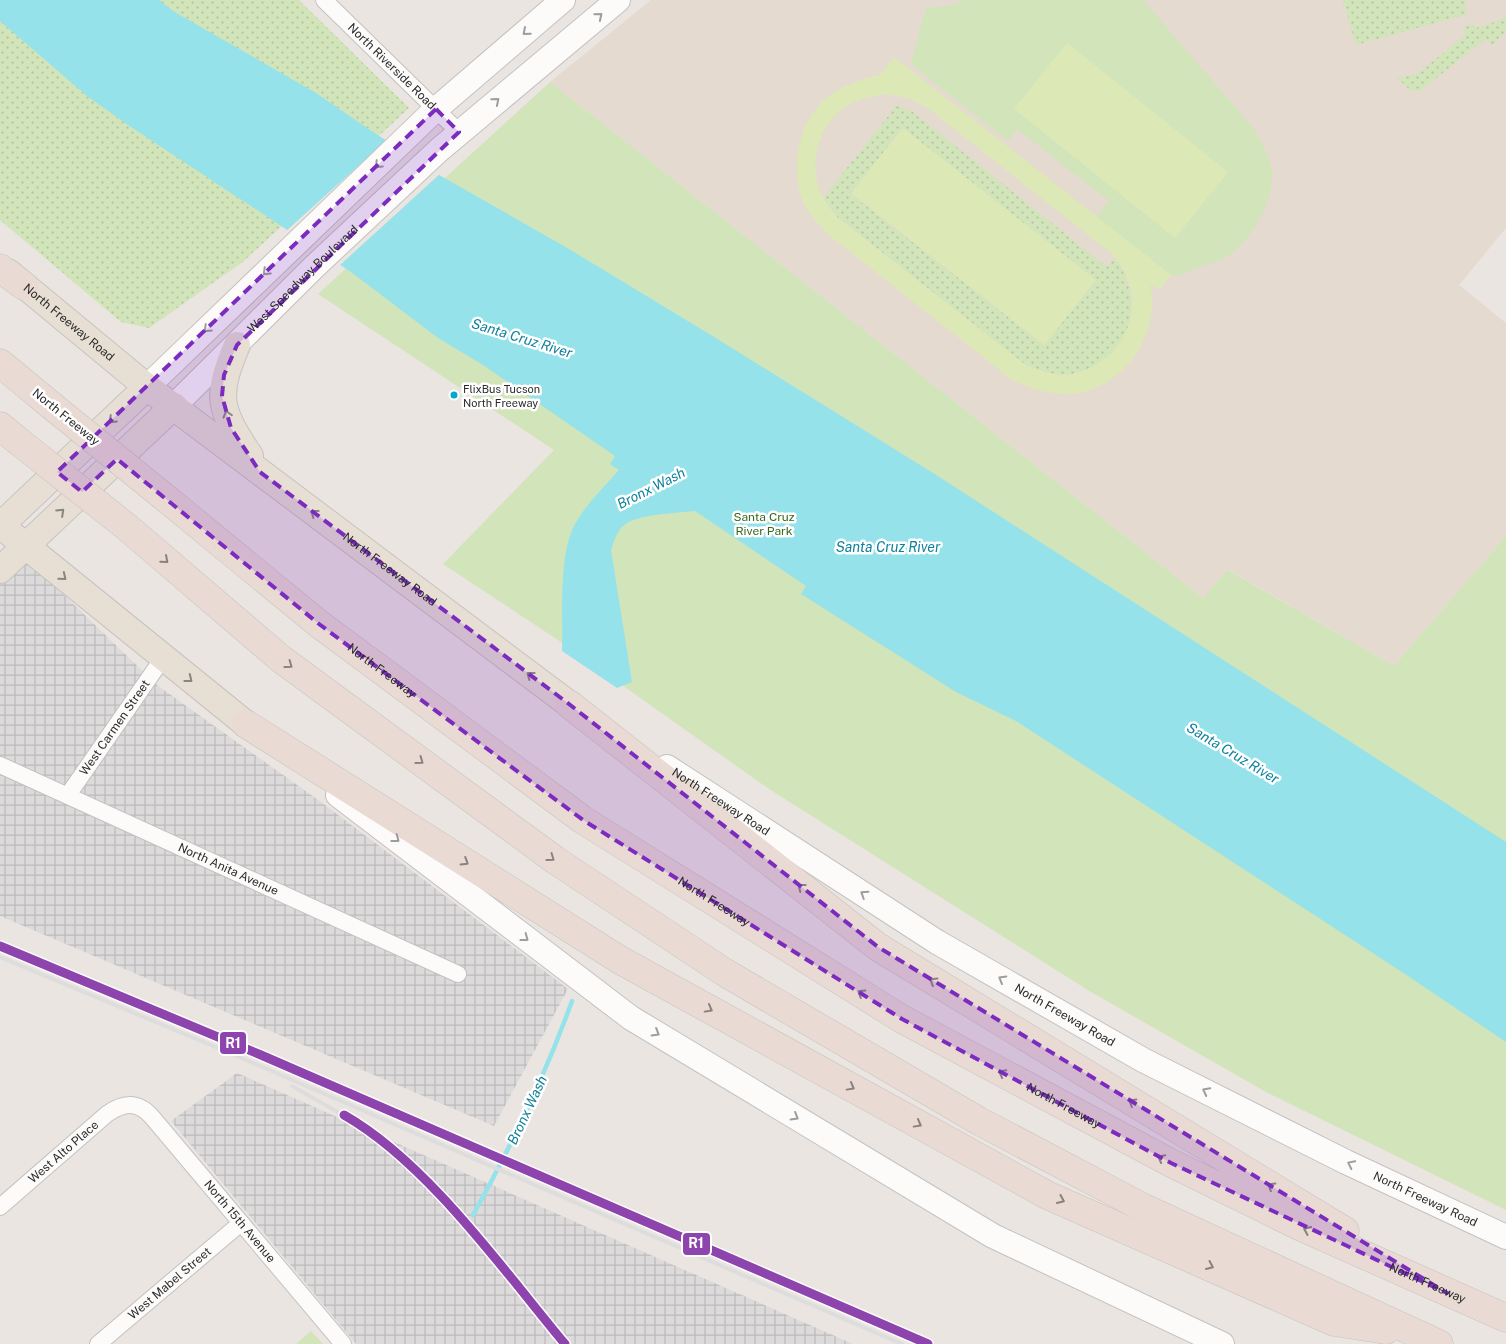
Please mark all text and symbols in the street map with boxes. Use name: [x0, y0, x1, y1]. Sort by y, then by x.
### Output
one-way arrow: [593, 13, 602, 21]
street label: North Riverside Road: [345, 20, 439, 113]
one-way arrow: [522, 26, 531, 35]
one-way arrow: [490, 98, 499, 107]
one-way arrow: [375, 159, 384, 168]
street label: West Speedway Boulevard: [245, 222, 361, 336]
one-way arrow: [263, 266, 272, 275]
street label: North Freeway Road: [21, 281, 117, 364]
water label: Santa Cruz River: [470, 315, 575, 361]
one-way arrow: [204, 324, 213, 333]
place label: FlixBus Tucson North Freeway: [463, 383, 540, 409]
street label: North Freeway: [30, 386, 103, 449]
marker: FlixBus Tucson North Freeway: [449, 390, 459, 400]
one-way arrow: [223, 411, 233, 419]
one-way arrow: [108, 414, 117, 423]
water label: Bronx Wash: [614, 464, 688, 512]
one-way arrow: [55, 509, 64, 518]
one-way arrow: [311, 510, 320, 518]
park label: Santa Cruz River Park: [733, 510, 795, 538]
street label: North Freeway Road: [340, 530, 439, 609]
water label: Santa Cruz River: [836, 539, 941, 555]
one-way arrow: [160, 554, 169, 563]
one-way arrow: [57, 571, 66, 579]
street label: North Freeway: [345, 641, 419, 701]
one-way arrow: [283, 659, 293, 668]
one-way arrow: [526, 672, 536, 681]
one-way arrow: [183, 674, 192, 682]
street label: West Carmen Street: [77, 677, 153, 778]
water label: Santa Cruz River: [1184, 719, 1283, 787]
one-way arrow: [414, 756, 423, 764]
street label: North Freeway Road: [669, 765, 772, 839]
one-way arrow: [390, 833, 400, 842]
street label: North Anita Avenue: [176, 840, 281, 898]
one-way arrow: [545, 852, 555, 861]
one-way arrow: [459, 856, 468, 866]
street label: North Freeway: [675, 874, 753, 930]
one-way arrow: [797, 884, 807, 893]
one-way arrow: [860, 891, 869, 901]
one-way arrow: [519, 932, 528, 940]
one-way arrow: [999, 975, 1008, 985]
one-way arrow: [929, 978, 938, 988]
street label: North Freeway Road: [1012, 981, 1117, 1049]
one-way arrow: [857, 990, 866, 1000]
one-way arrow: [704, 1003, 713, 1013]
one-way arrow: [651, 1026, 660, 1036]
line badge: R1: [219, 1031, 247, 1055]
text: R1: [225, 1035, 241, 1051]
one-way arrow: [999, 1069, 1008, 1079]
water label: Bronx Wash: [504, 1073, 550, 1147]
street label: North Freeway: [1024, 1080, 1104, 1131]
one-way arrow: [846, 1081, 855, 1091]
one-way arrow: [1202, 1087, 1211, 1097]
one-way arrow: [1128, 1098, 1137, 1108]
one-way arrow: [790, 1110, 799, 1120]
one-way arrow: [913, 1117, 922, 1127]
street label: West Alto Place: [26, 1118, 101, 1186]
one-way arrow: [1157, 1154, 1166, 1164]
one-way arrow: [1347, 1160, 1356, 1170]
street label: North Freeway Road: [1371, 1169, 1480, 1230]
street label: North 15th Avenue: [201, 1177, 278, 1265]
one-way arrow: [1267, 1183, 1276, 1192]
one-way arrow: [1056, 1194, 1065, 1205]
one-way arrow: [1303, 1226, 1312, 1236]
line badge: R1: [682, 1232, 711, 1256]
text: R1: [688, 1235, 704, 1251]
street label: West Mabel Street: [126, 1244, 214, 1322]
one-way arrow: [1205, 1259, 1214, 1270]
street label: North Freeway: [1387, 1260, 1468, 1306]

